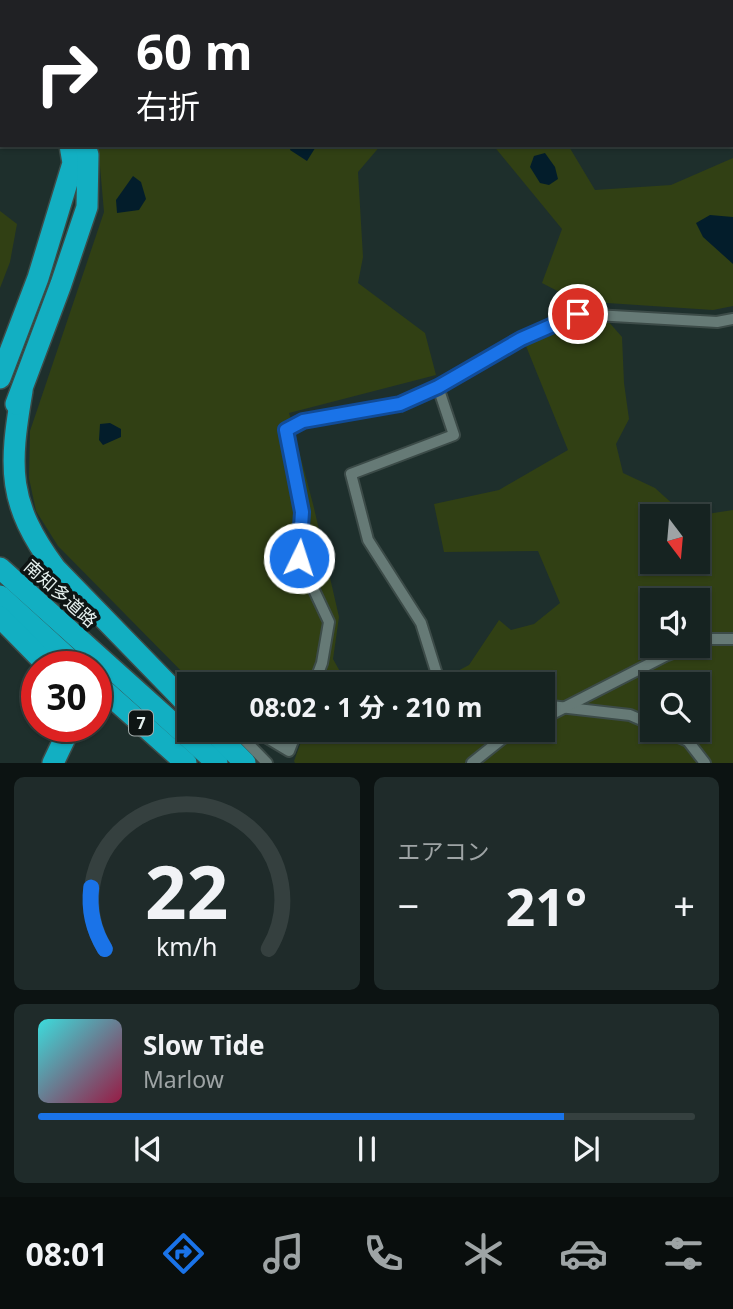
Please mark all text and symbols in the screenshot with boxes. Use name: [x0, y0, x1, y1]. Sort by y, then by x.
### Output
text: 60 m: [136, 18, 253, 84]
icon: right: [21, 28, 112, 119]
text: 右折: [136, 84, 200, 127]
pin: [548, 284, 608, 344]
icon: arrive: [559, 295, 597, 333]
north arrow: [640, 504, 710, 574]
map controls: [640, 504, 710, 742]
position arrow: [262, 521, 336, 595]
street label: 南知多道路: [20, 554, 102, 632]
button: sound: [640, 588, 710, 658]
speed limit sign: 30: [21, 651, 112, 742]
button: search: [640, 672, 710, 742]
text: 08:02 · 1 分 · 210 m: [250, 689, 482, 725]
road number: 7: [129, 710, 153, 736]
text: エアコン: [398, 835, 490, 867]
text: 22: [145, 842, 228, 941]
text: 21°: [505, 870, 587, 941]
text: −: [398, 879, 419, 931]
text: +: [673, 879, 695, 931]
text: km/h: [156, 929, 218, 963]
text: Slow Tide: [143, 1027, 265, 1063]
text: Marlow: [143, 1063, 224, 1095]
icon: previous: [129, 1130, 167, 1168]
icon: pause: [348, 1130, 386, 1168]
icon: next: [567, 1130, 605, 1168]
icon: directions: [159, 1229, 208, 1278]
icon: music: [259, 1229, 308, 1278]
icon: phone: [359, 1229, 408, 1278]
icon: climate: [459, 1229, 508, 1278]
icon: car: [559, 1229, 608, 1278]
icon: filters: [659, 1229, 708, 1278]
text: 08:01: [25, 1232, 108, 1275]

